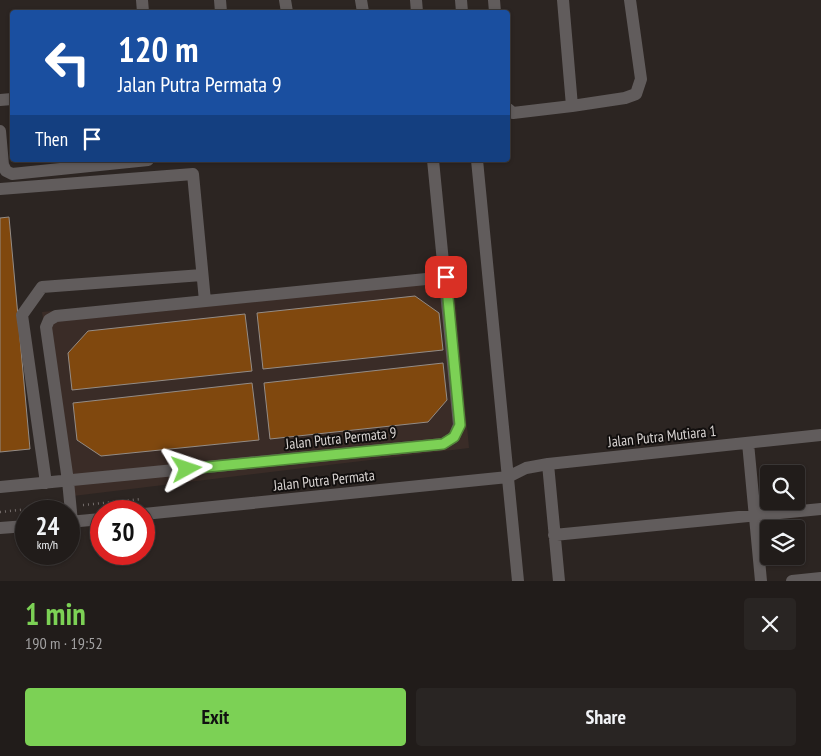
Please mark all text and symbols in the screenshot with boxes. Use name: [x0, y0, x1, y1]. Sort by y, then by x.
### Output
text: 120 m: [118, 26, 199, 72]
icon: left: [35, 30, 100, 95]
text: Jalan Putra Permata 9: [118, 70, 282, 98]
icon: arrive: [78, 125, 106, 153]
text: Then: [35, 127, 68, 151]
pin: [425, 256, 467, 298]
icon: arrive: [432, 263, 460, 291]
street label: Jalan Putra Mutiara 1: [606, 421, 717, 451]
street label: Jalan Putra Permata 9: [284, 423, 397, 453]
position arrow: [160, 442, 212, 494]
street label: Jalan Putra Permata: [271, 465, 376, 495]
map controls: [760, 465, 805, 565]
button: search: [760, 465, 805, 510]
speed limit sign: 30: [90, 500, 155, 565]
text: 24: [36, 510, 59, 542]
button: layers: [760, 520, 805, 565]
text: km/h: [37, 537, 58, 552]
text: 1 min: [25, 594, 86, 633]
button: close: [744, 598, 796, 650]
text: 190 m · 19:52: [25, 633, 103, 653]
button: Exit: [25, 688, 406, 746]
button: Share: [416, 688, 796, 746]

